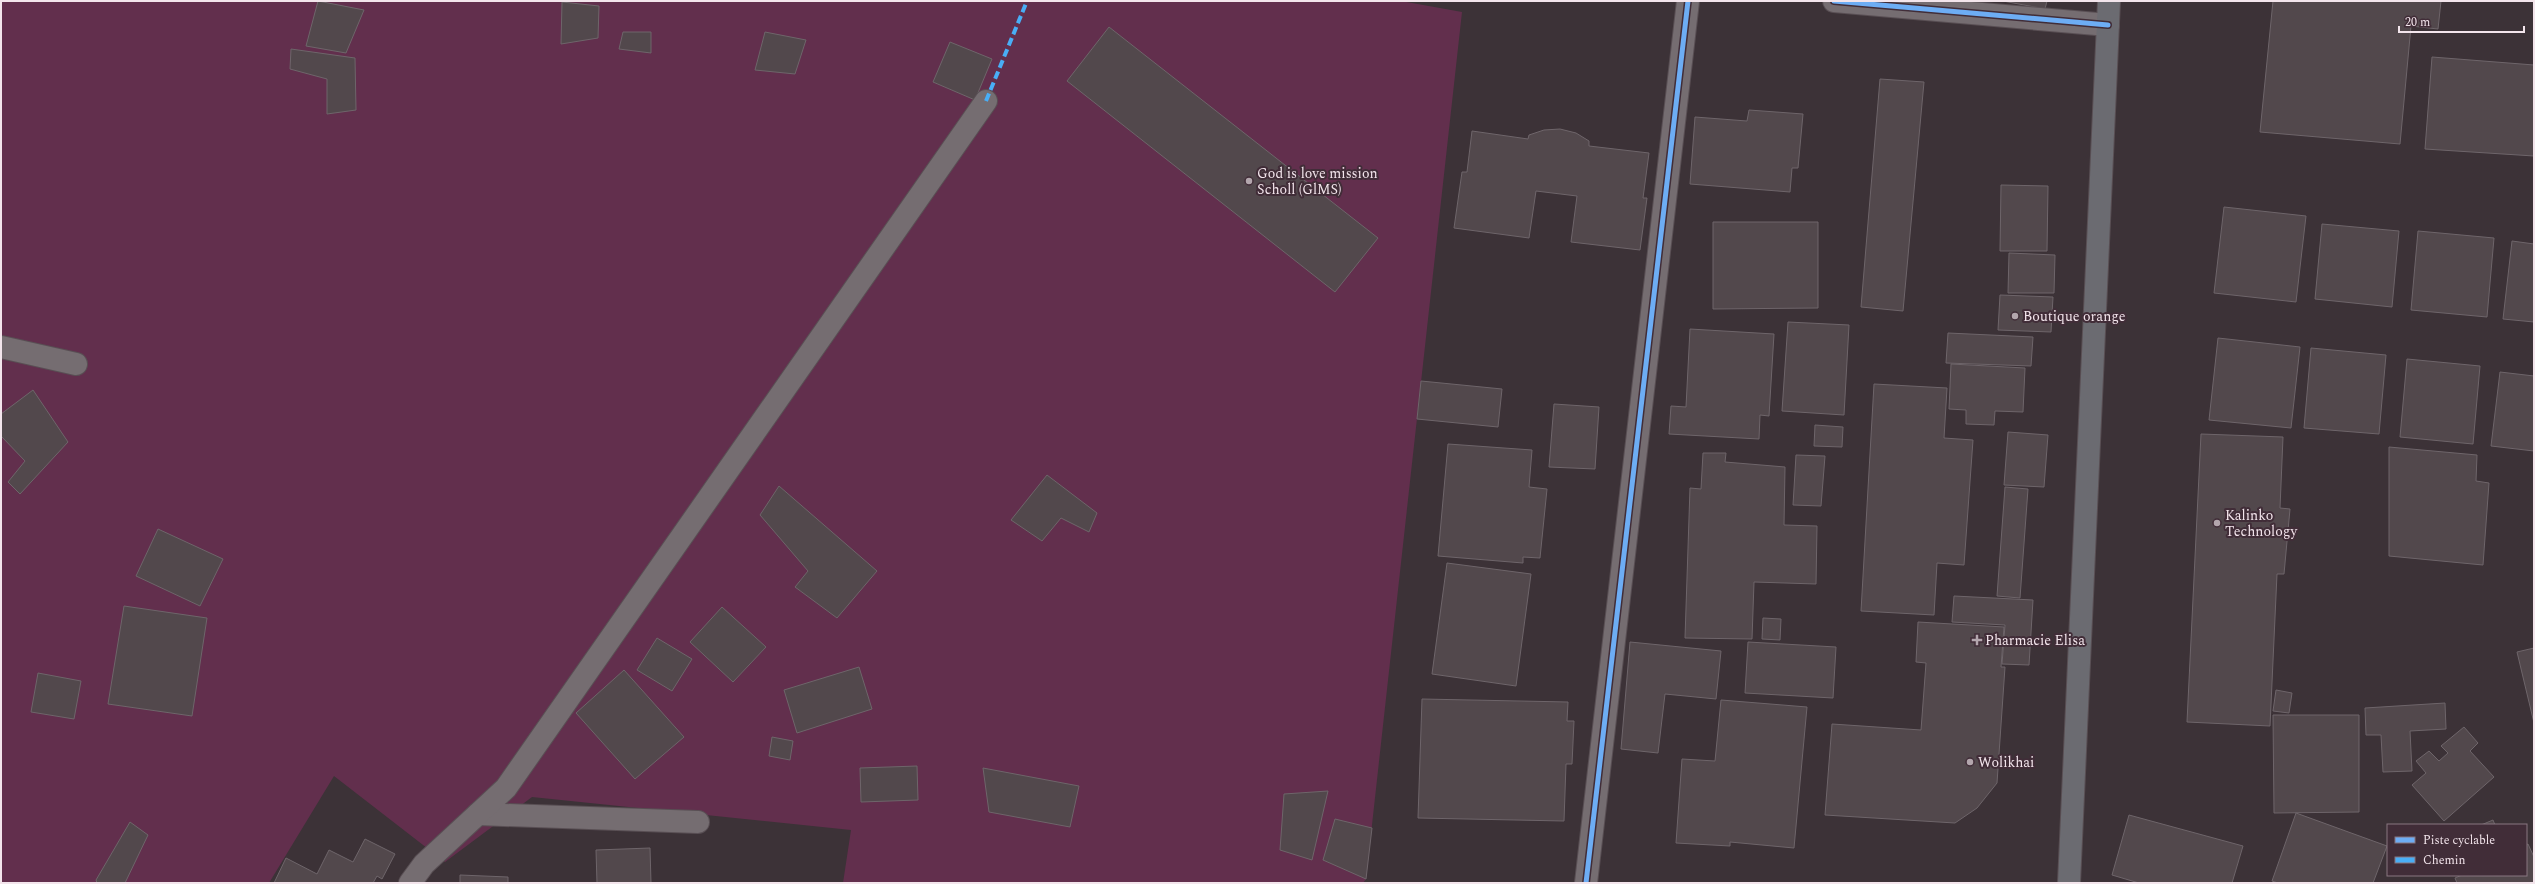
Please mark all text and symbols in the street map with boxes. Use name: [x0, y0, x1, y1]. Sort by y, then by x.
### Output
scale bar: [2399, 8, 2524, 34]
text: 20 m: [2405, 13, 2430, 32]
place label: God is love mission Scholl (GlMS): [1257, 163, 1378, 200]
marker: God is love mission Scholl (GlMS): [1244, 176, 1254, 186]
place label: Boutique orange: [2023, 306, 2126, 327]
marker: Boutique orange: [2010, 311, 2020, 321]
place label: Kalinko Technology: [2225, 505, 2298, 542]
marker: Kalinko Technology: [2212, 518, 2222, 528]
place label: Pharmacie Elisa: [1985, 630, 2085, 651]
marker: Pharmacie Elisa: [1972, 635, 1982, 645]
place label: Wolikhai: [1978, 752, 2035, 773]
marker: Wolikhai: [1965, 757, 1975, 767]
legend: [2387, 824, 2527, 876]
text: Piste cyclable: [2423, 831, 2495, 850]
text: Chemin: [2423, 851, 2466, 870]

